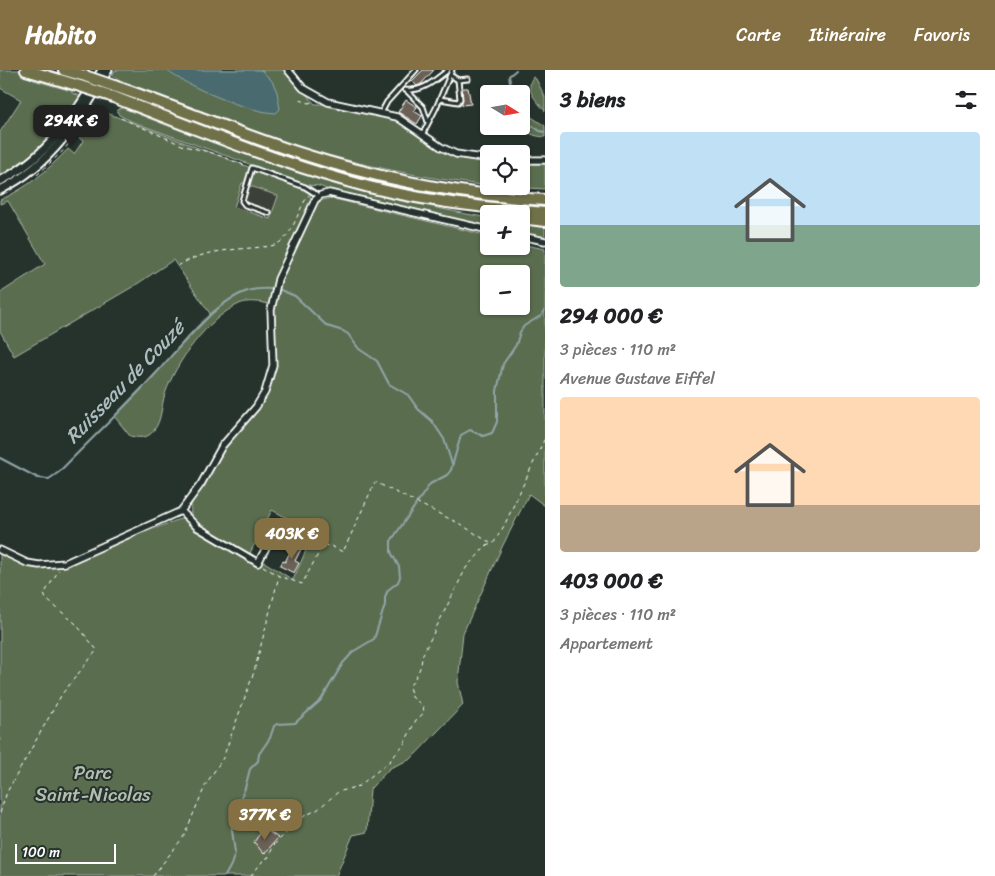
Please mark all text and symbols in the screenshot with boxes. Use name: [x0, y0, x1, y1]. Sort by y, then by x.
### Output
text: Habito: [25, 14, 96, 56]
text: Carte: [736, 19, 781, 51]
text: Itinéraire: [809, 19, 886, 51]
text: Favoris: [914, 19, 970, 51]
text: 3 biens: [560, 81, 625, 119]
north arrow: [480, 85, 530, 135]
map controls: [480, 85, 530, 315]
icon: filters: [952, 86, 980, 114]
pin: 294K €: [30, 104, 112, 147]
text: 294K €: [44, 106, 98, 135]
button: locate: [480, 145, 530, 195]
icon: home: [725, 165, 815, 255]
button: +: [480, 205, 530, 255]
button: −: [480, 265, 530, 315]
text: 294 000 €: [560, 297, 663, 335]
water label: Ruisseau de Couzé: [57, 309, 196, 452]
text: 3 pièces · 110 m²: [560, 335, 676, 364]
text: Avenue Gustave Eiffel: [560, 364, 715, 393]
icon: home: [725, 430, 815, 520]
pin: 403K €: [251, 518, 333, 560]
text: 403K €: [265, 519, 319, 548]
text: 403 000 €: [560, 562, 663, 600]
text: 3 pièces · 110 m²: [560, 600, 676, 629]
text: Appartement: [560, 629, 653, 658]
park label: Parc Saint-Nicolas: [35, 756, 151, 811]
pin: 377K €: [224, 798, 306, 841]
text: 377K €: [239, 800, 291, 829]
text: 100 m: [22, 840, 60, 865]
scale bar: [15, 841, 116, 864]

